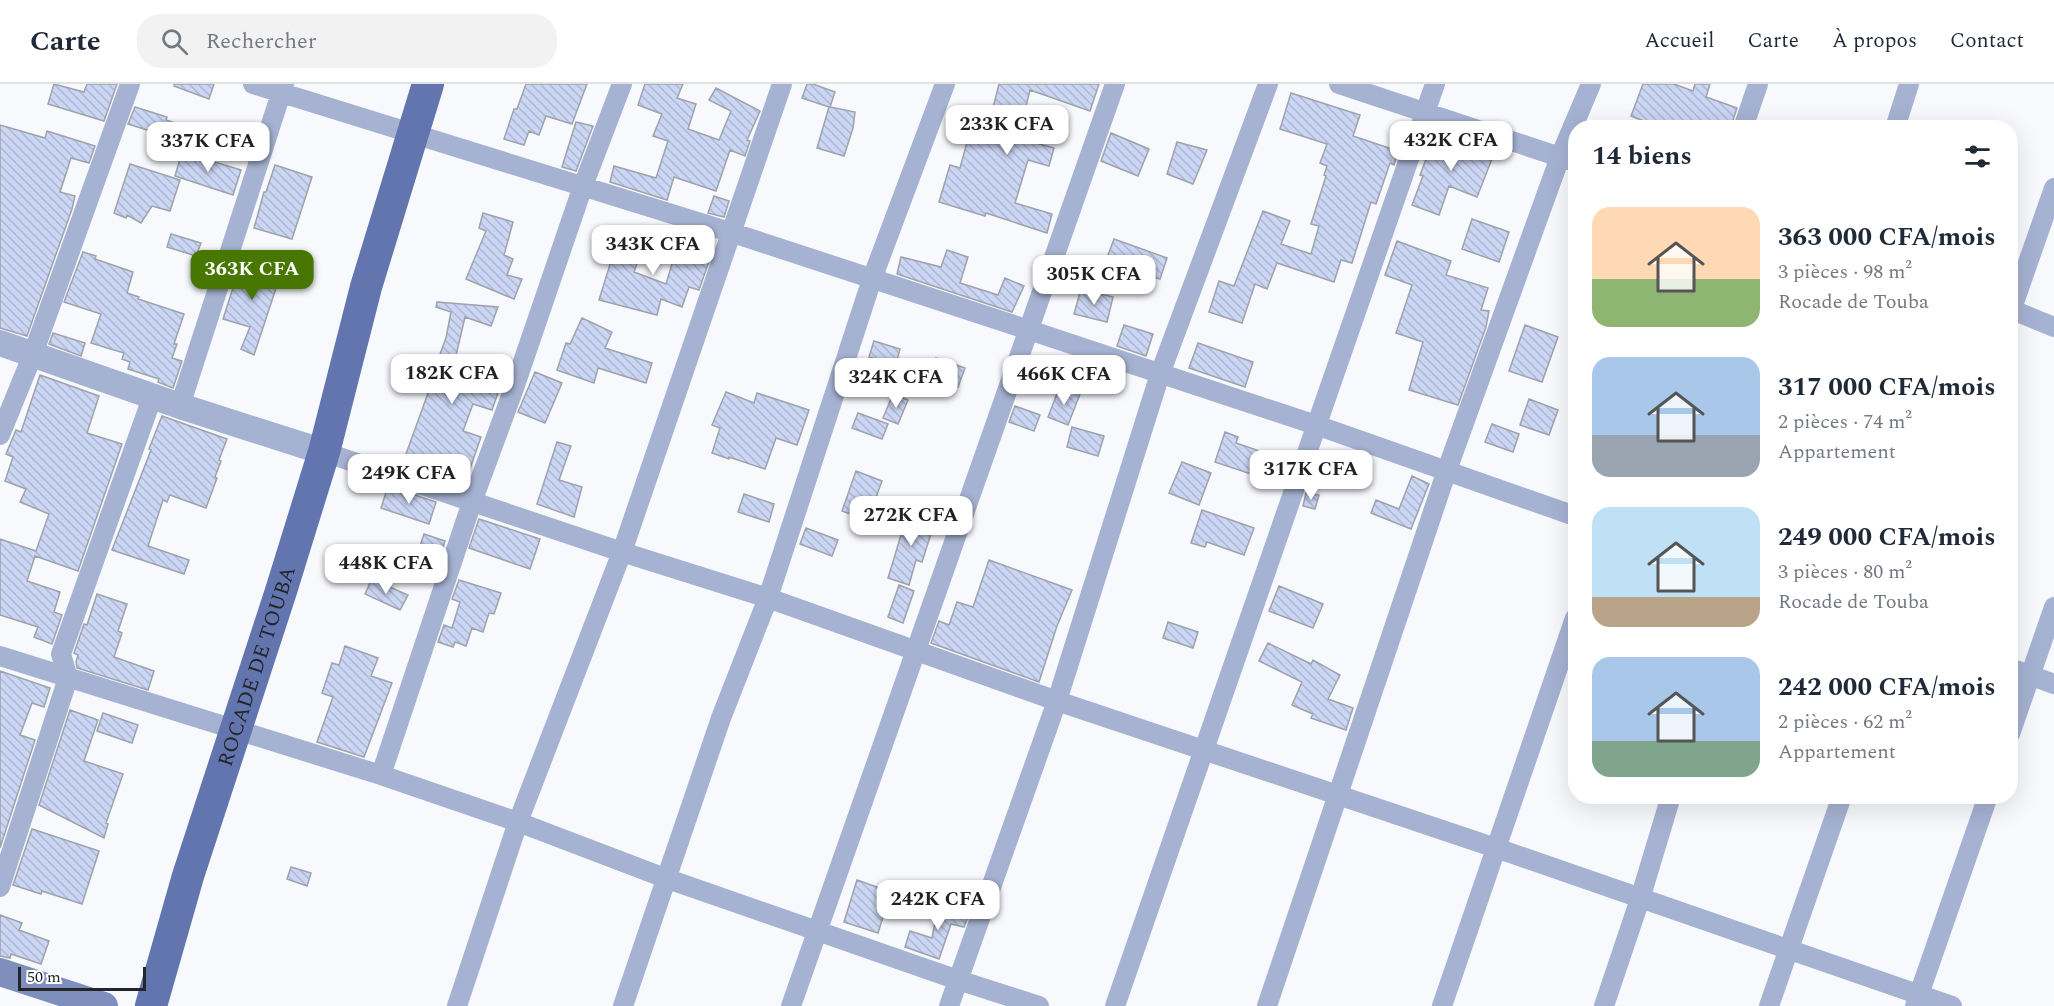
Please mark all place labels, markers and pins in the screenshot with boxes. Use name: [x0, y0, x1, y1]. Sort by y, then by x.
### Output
pin: 233K CFA: [945, 105, 1069, 156]
pin: 432K CFA: [1389, 121, 1513, 172]
pin: 337K CFA: [146, 122, 270, 173]
pin: 343K CFA: [591, 225, 715, 276]
pin: 363K CFA: [190, 250, 314, 301]
pin: 305K CFA: [1032, 255, 1156, 306]
pin: 182K CFA: [390, 354, 514, 405]
pin: 466K CFA: [1002, 355, 1126, 406]
pin: 324K CFA: [834, 358, 958, 409]
pin: 317K CFA: [1249, 450, 1373, 501]
pin: 249K CFA: [347, 454, 471, 505]
pin: 272K CFA: [849, 496, 973, 547]
pin: 448K CFA: [324, 544, 448, 595]
pin: 242K CFA: [876, 880, 1000, 931]

